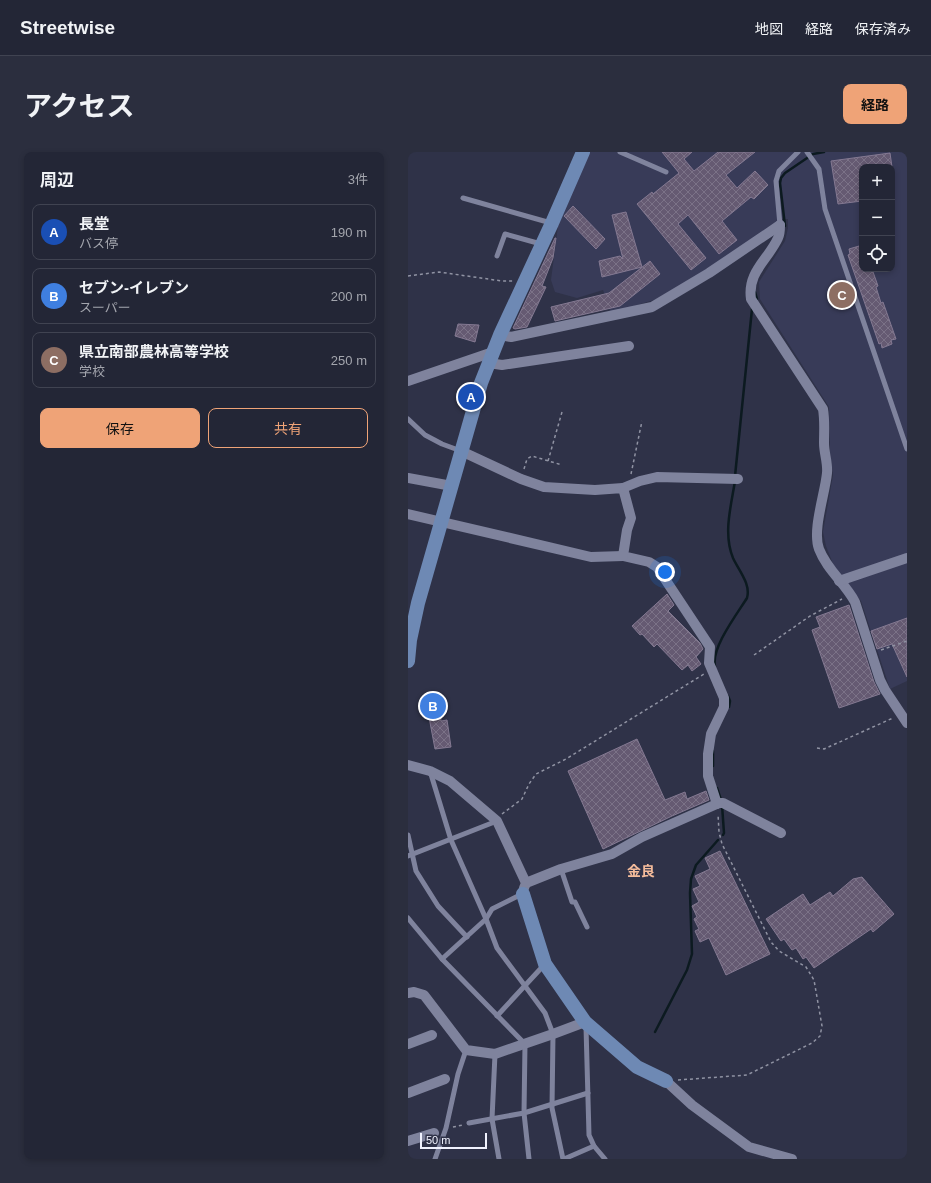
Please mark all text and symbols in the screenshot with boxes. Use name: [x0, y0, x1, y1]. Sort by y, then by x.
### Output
text: Streetwise: [20, 17, 115, 38]
text: 地図: [755, 21, 783, 37]
text: 経路: [805, 21, 833, 37]
text: 保存済み: [855, 21, 911, 37]
button: 経路: [843, 84, 907, 124]
text: アクセス: [24, 91, 135, 122]
map controls: [859, 164, 895, 272]
button: +: [859, 164, 895, 200]
text: 周辺: [40, 171, 74, 190]
text: 3件: [348, 172, 368, 187]
button: −: [859, 200, 895, 236]
text: 長堂: [79, 215, 109, 232]
text: A: [49, 225, 59, 240]
text: 190 m: [331, 225, 367, 240]
text: バス停: [79, 236, 118, 251]
button: locate: [859, 236, 895, 272]
text: セブン-イレブン: [79, 279, 189, 296]
pin: C: [829, 280, 855, 310]
text: B: [49, 289, 59, 304]
text: 200 m: [331, 289, 367, 304]
text: スーパー: [79, 300, 131, 315]
text: 県立南部農林高等学校: [79, 343, 229, 360]
text: C: [49, 353, 59, 368]
text: 250 m: [331, 353, 367, 368]
text: 学校: [79, 364, 105, 379]
pin: A: [458, 382, 484, 412]
button: 保存: [40, 408, 200, 448]
button: 共有: [208, 408, 368, 448]
your location: [655, 562, 675, 582]
pin: B: [420, 691, 446, 721]
district label: 金良: [627, 863, 655, 879]
scale bar: [420, 1131, 487, 1150]
text: 50 m: [426, 1134, 450, 1146]

